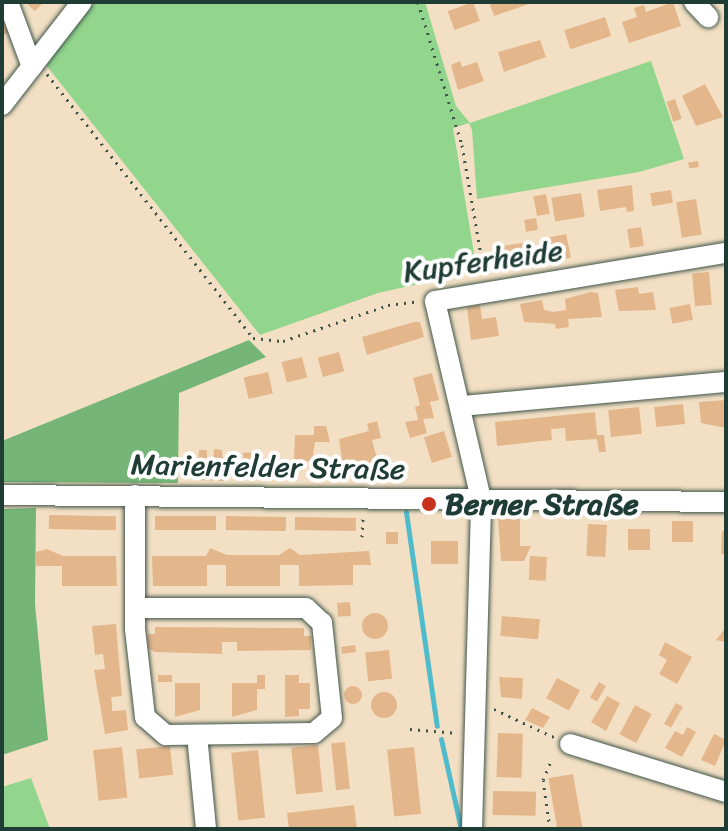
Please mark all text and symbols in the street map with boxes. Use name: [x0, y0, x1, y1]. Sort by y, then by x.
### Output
street label: Kupferheide: [401, 232, 565, 290]
street label: Marienfelder Straße: [130, 447, 406, 487]
place label: Berner Straße: [445, 486, 639, 522]
marker: Berner Straße: [420, 495, 438, 513]

